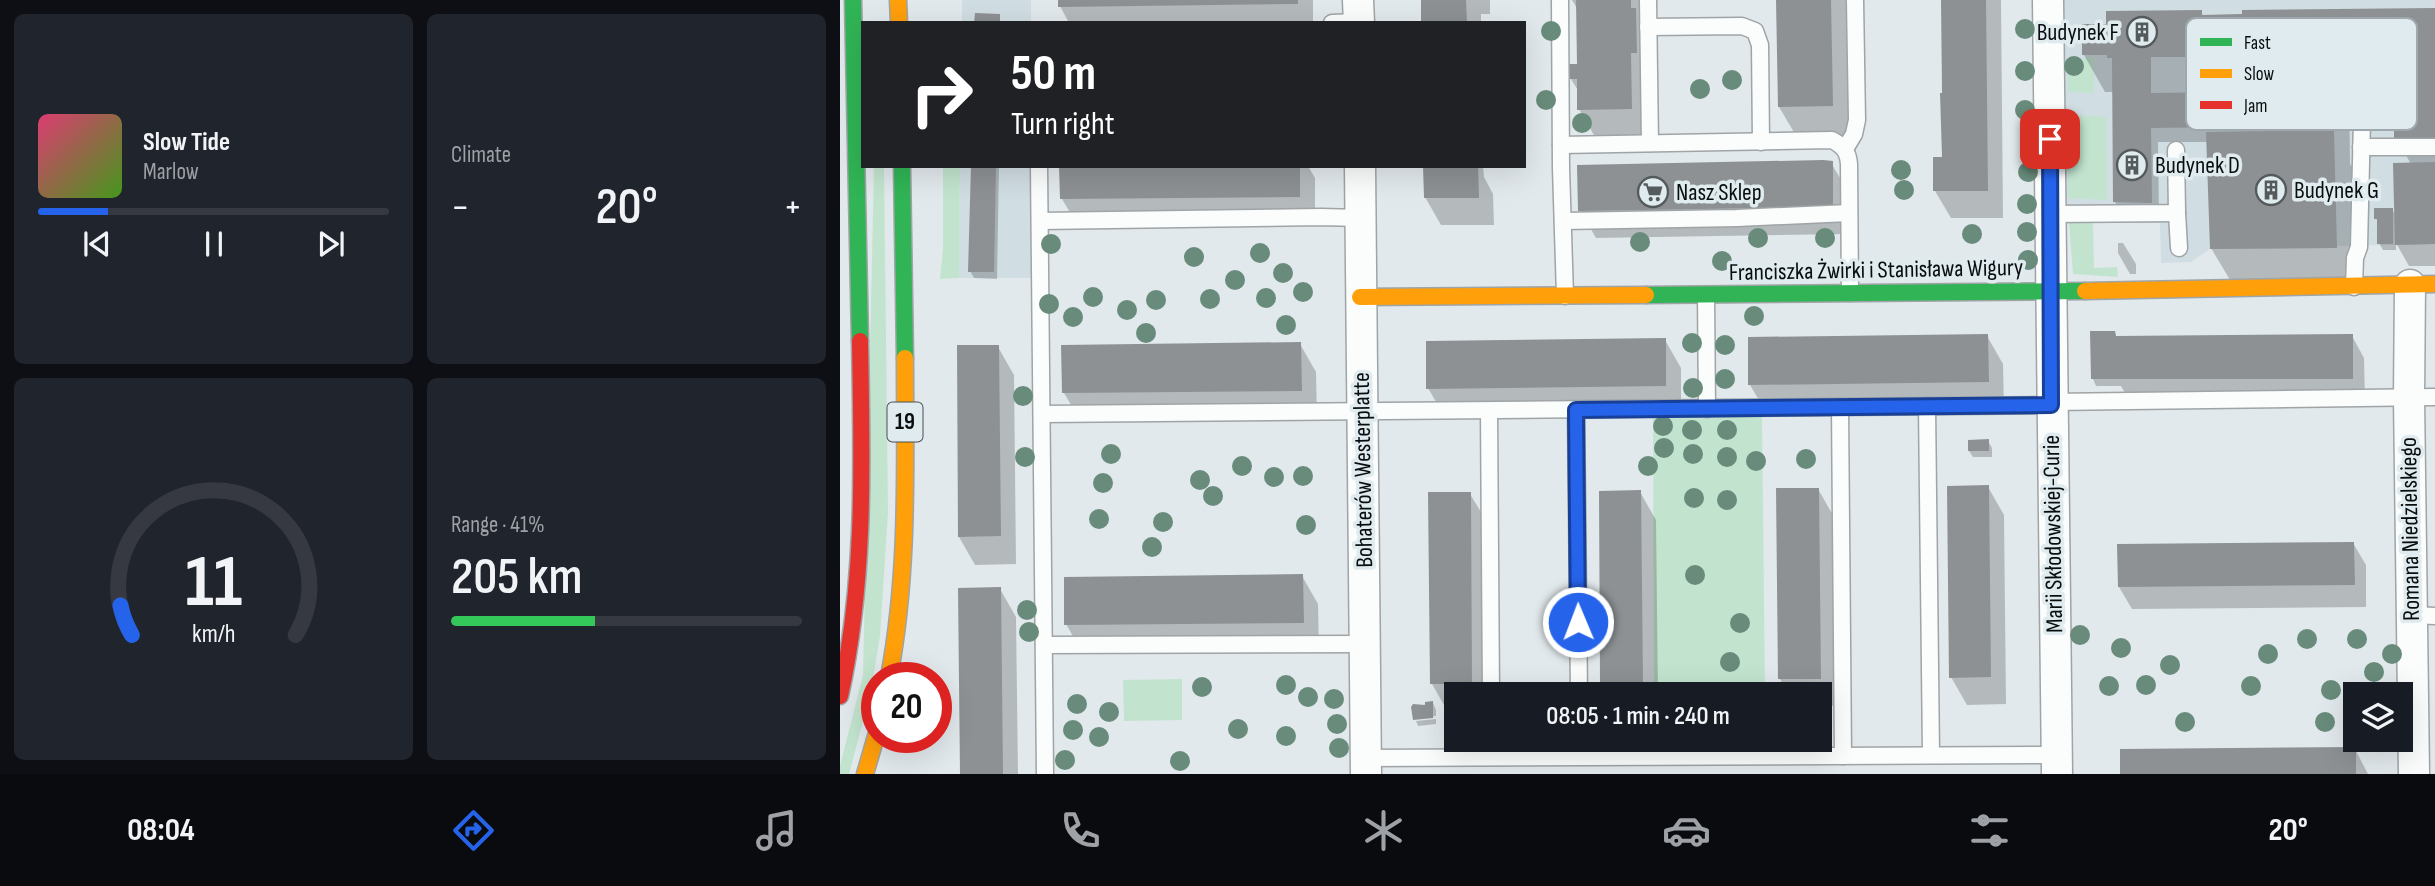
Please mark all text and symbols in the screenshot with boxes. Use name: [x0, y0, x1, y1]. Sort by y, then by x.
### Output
building icon: Budynek F: [2125, 15, 2159, 49]
place label: Budynek F: [2037, 18, 2119, 47]
legend: [2186, 18, 2417, 130]
text: Fast: [2244, 32, 2271, 55]
text: 50 m: [1011, 45, 1096, 104]
icon: right: [896, 49, 987, 140]
text: Slow: [2244, 63, 2274, 86]
text: Jam: [2243, 95, 2267, 118]
text: Turn right: [1011, 105, 1115, 144]
pin: [2020, 109, 2080, 169]
icon: arrive: [2031, 120, 2069, 158]
text: Slow Tide: [143, 127, 230, 158]
text: Climate: [451, 141, 511, 169]
building icon: Budynek D: [2115, 148, 2149, 182]
place label: Budynek D: [2155, 151, 2240, 180]
text: Marlow: [143, 158, 199, 186]
building icon: Budynek G: [2254, 173, 2288, 207]
supermarket icon: Nasz Sklep: [1636, 175, 1670, 209]
text: 20°: [595, 176, 658, 239]
place label: Budynek G: [2294, 176, 2379, 205]
place label: Nasz Sklep: [1676, 178, 1762, 207]
text: −: [451, 185, 470, 230]
text: +: [783, 185, 802, 230]
icon: previous: [78, 225, 116, 263]
icon: pause: [195, 225, 233, 263]
icon: next: [312, 225, 350, 263]
street label: Franciszka Żwirki i Stanisława Wigury: [1729, 253, 2023, 287]
street label: Bohaterów Westerplatte: [1347, 372, 1379, 568]
road number: 19: [888, 402, 922, 442]
street label: Marii Skłodowskiej-Curie: [2037, 435, 2069, 633]
street label: Romana Niedzielskiego: [2394, 437, 2426, 621]
text: Range · 41%: [451, 511, 545, 539]
text: 11: [185, 539, 242, 627]
text: 205 km: [451, 546, 583, 609]
position arrow: [1541, 585, 1615, 659]
text: km/h: [192, 619, 235, 650]
speed limit sign: 20: [861, 662, 952, 753]
map controls: [2343, 682, 2413, 752]
button: layers: [2343, 682, 2413, 752]
text: 08:05 · 1 min · 240 m: [1546, 701, 1730, 732]
icon: directions: [449, 806, 498, 855]
icon: music: [752, 806, 801, 855]
icon: phone: [1056, 806, 1105, 855]
icon: climate: [1359, 806, 1408, 855]
icon: car: [1662, 806, 1711, 855]
icon: filters: [1965, 806, 2014, 855]
text: 08:04: [127, 811, 195, 850]
text: 20°: [2269, 811, 2308, 850]

